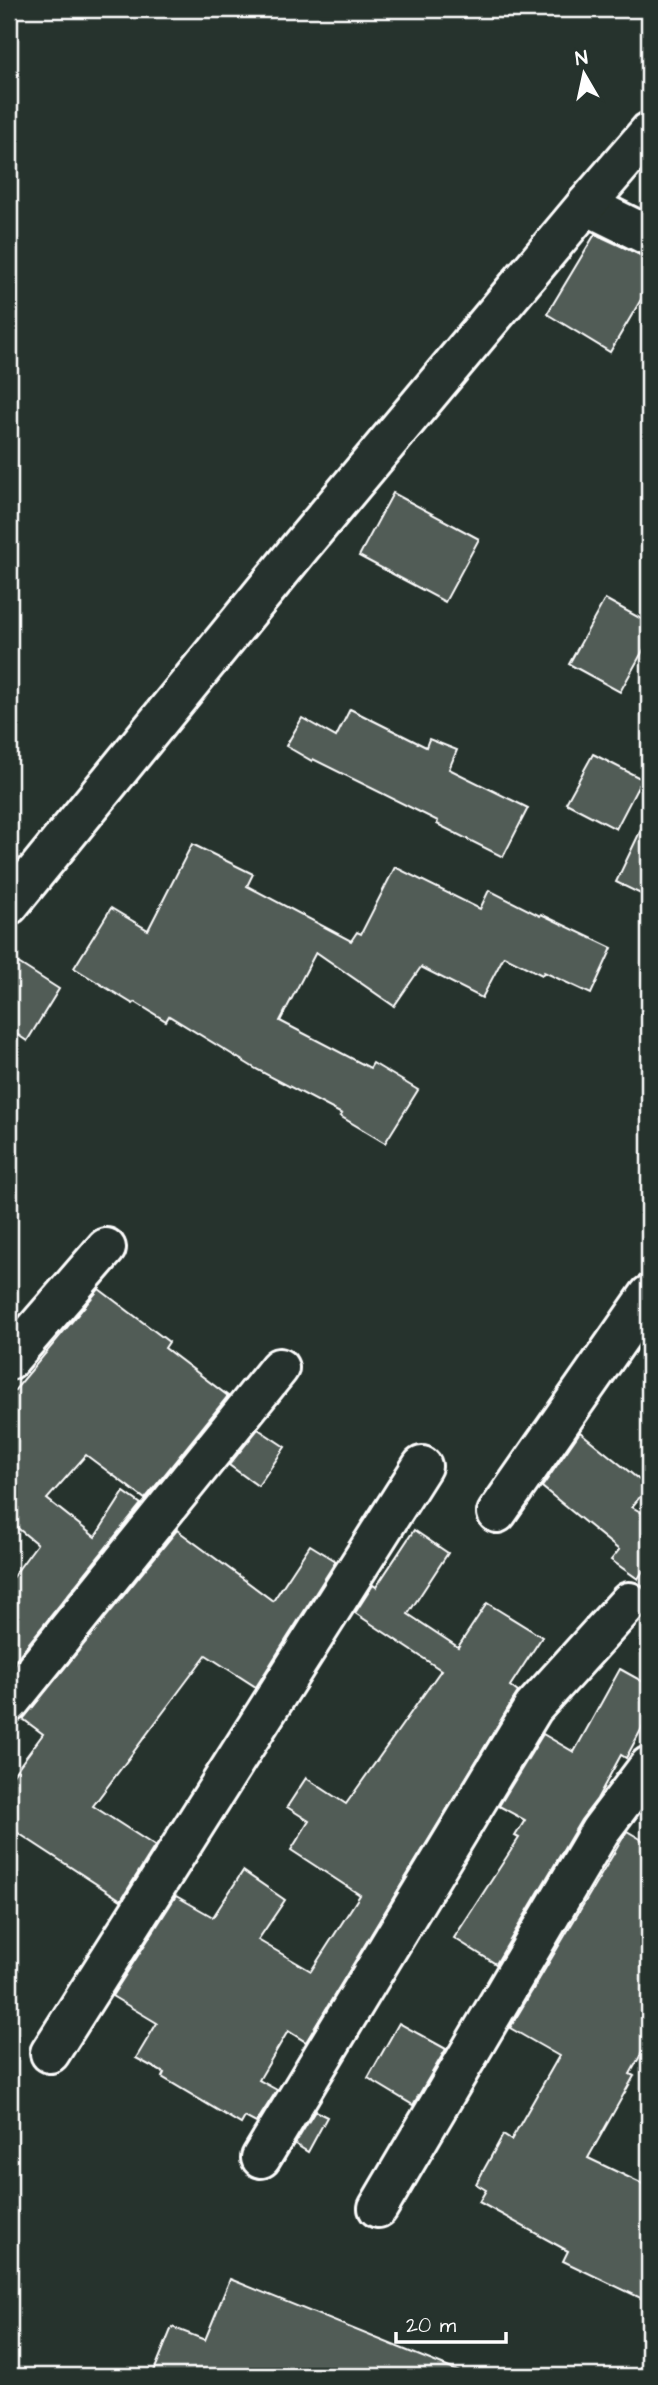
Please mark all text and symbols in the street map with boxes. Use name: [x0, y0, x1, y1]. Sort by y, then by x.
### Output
north arrow: [550, 38, 620, 108]
text: N: [574, 44, 590, 73]
scale bar: [396, 2301, 506, 2345]
text: 20 m: [406, 2311, 457, 2340]

